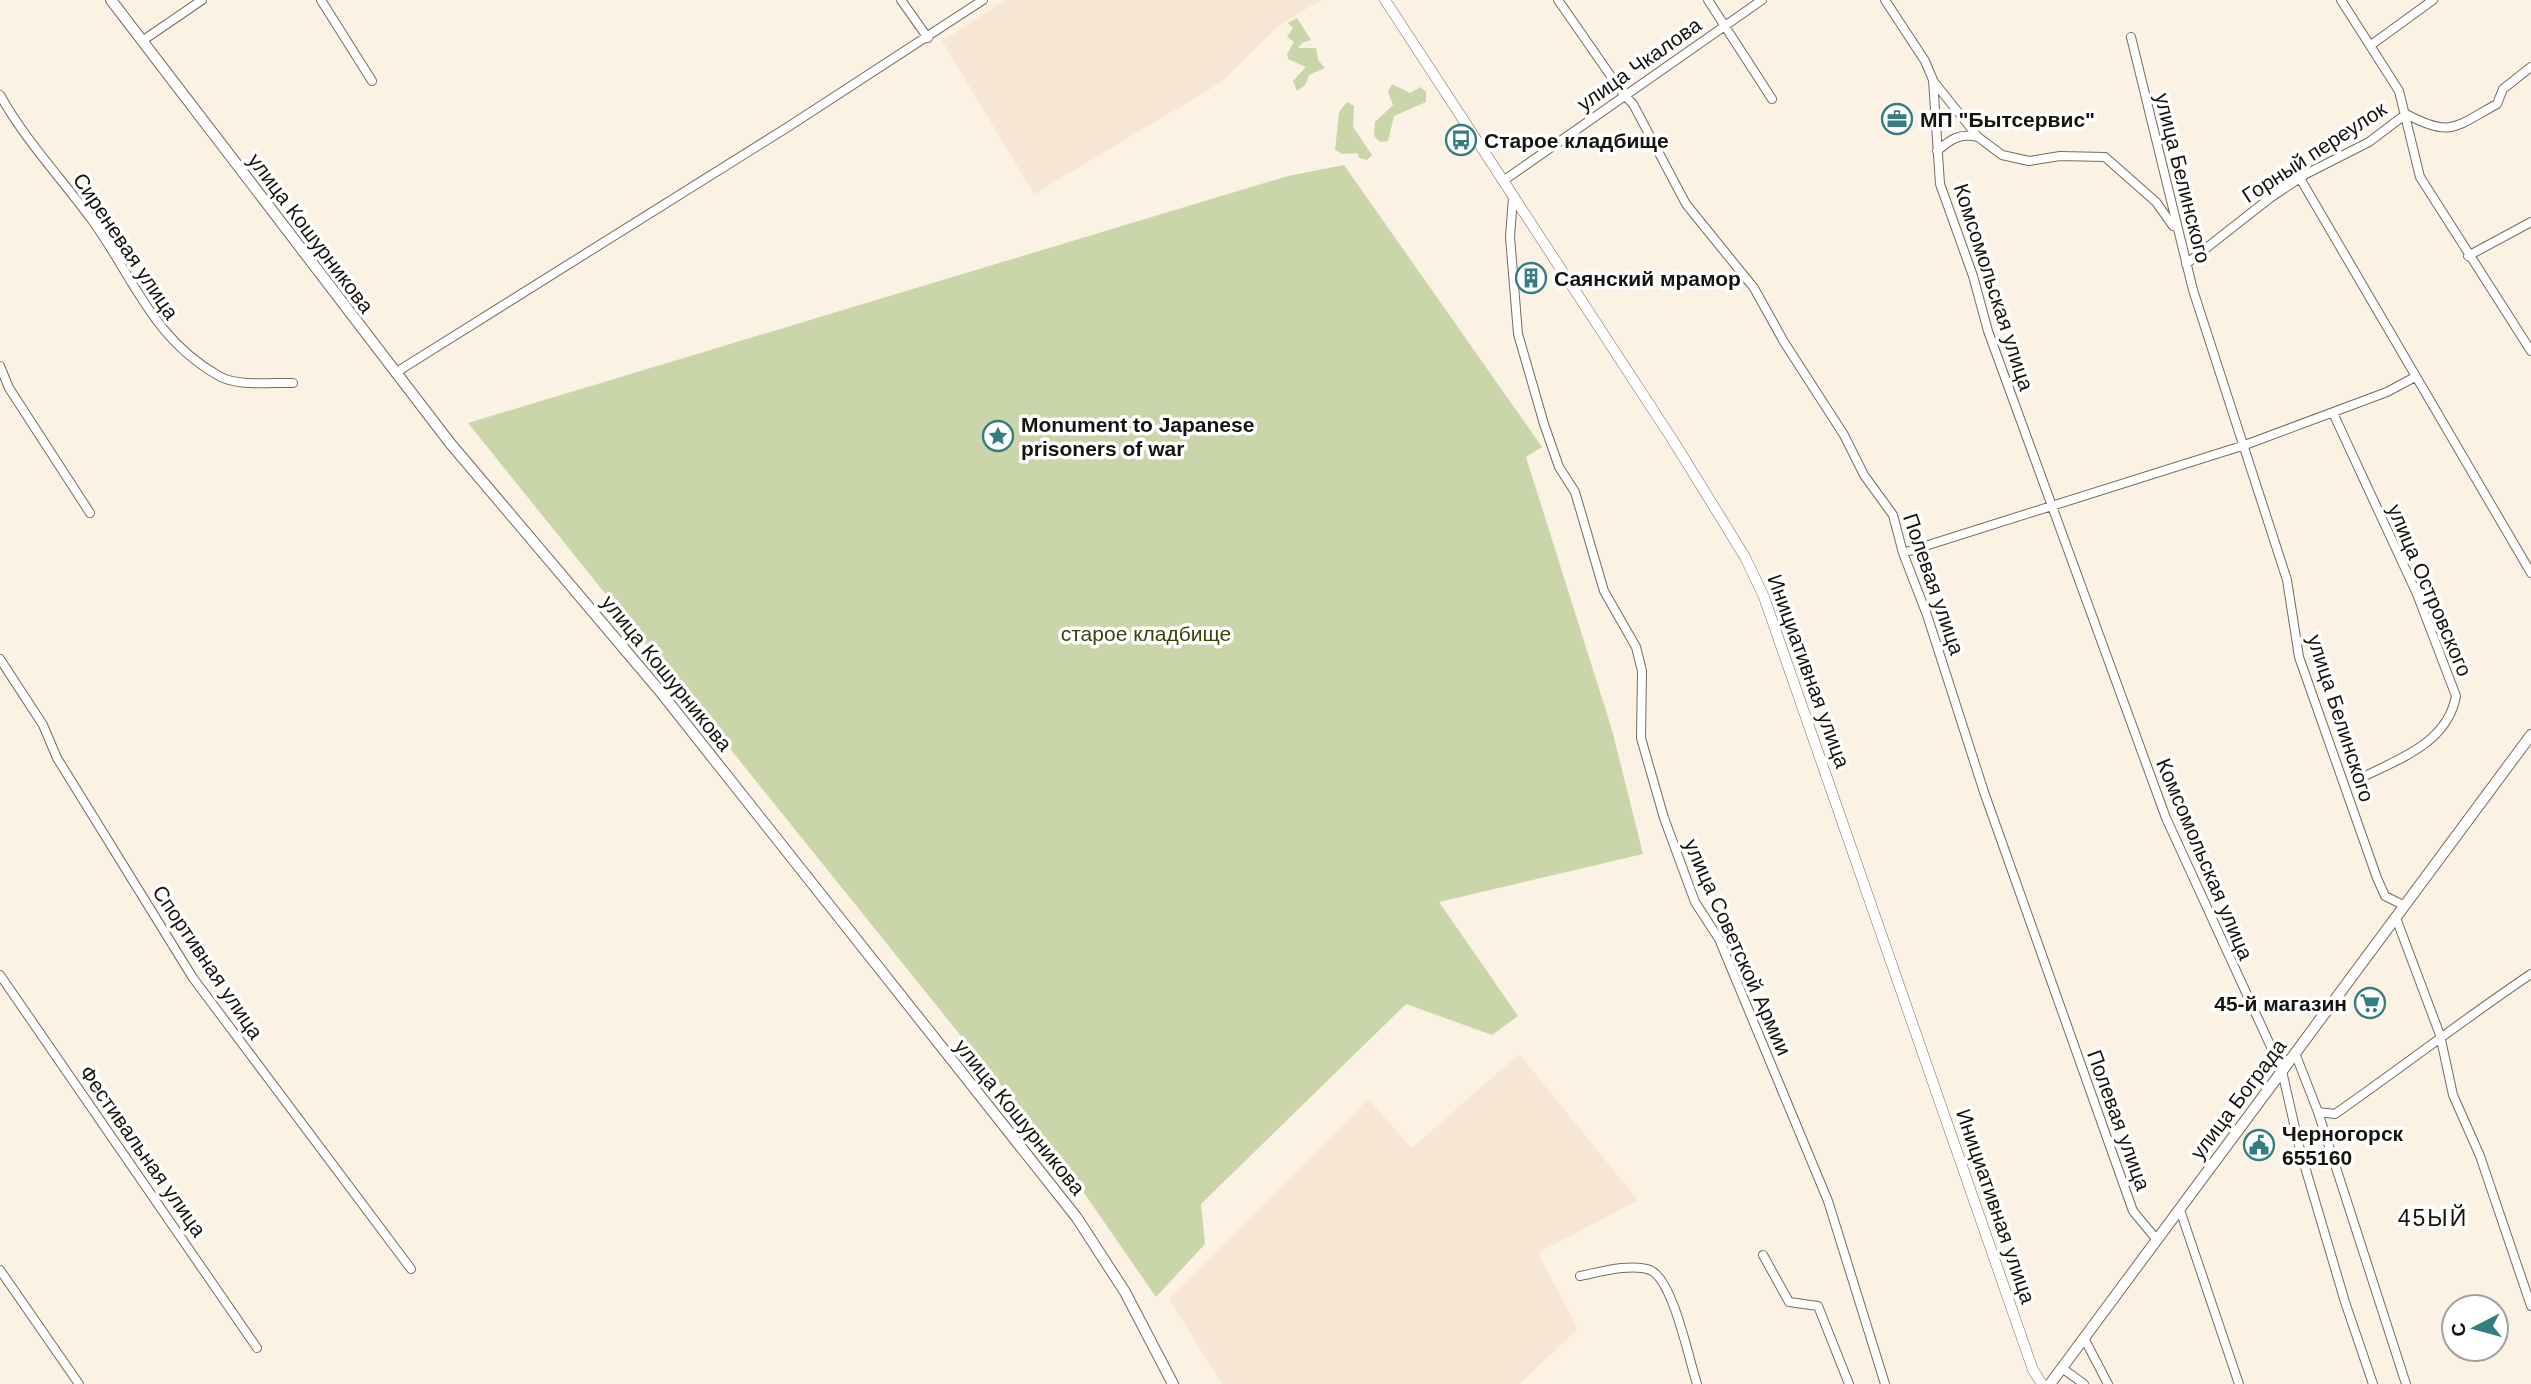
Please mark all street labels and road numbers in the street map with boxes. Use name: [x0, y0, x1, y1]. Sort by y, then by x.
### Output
street label: улица Чкалова: [1573, 13, 1706, 115]
street label: улица Белинского: [2151, 91, 2215, 265]
street label: Горный переулок: [2238, 96, 2391, 207]
street label: улица Кошурникова: [244, 149, 379, 317]
street label: Сиреневая улица: [69, 169, 184, 324]
street label: Комсомольская улица: [1950, 181, 2038, 394]
street label: улица Островского: [2383, 500, 2477, 680]
street label: Полевая улица: [1899, 510, 1969, 658]
street label: Инициативная улица: [1763, 571, 1855, 771]
street label: улица Кошурникова: [597, 591, 737, 756]
street label: улица Белинского: [2303, 632, 2379, 804]
street label: Комсомольская улица: [2152, 755, 2258, 963]
street label: улица Советской Армии: [1680, 835, 1796, 1059]
street label: Спортивная улица: [148, 881, 268, 1043]
street label: улица Бограда: [2185, 1034, 2291, 1163]
street label: улица Кошурникова: [950, 1035, 1090, 1200]
street label: Полевая улица: [2083, 1047, 2155, 1194]
street label: Фестивальная улица: [75, 1061, 211, 1241]
street label: Инициативная улица: [1952, 1106, 2040, 1307]

